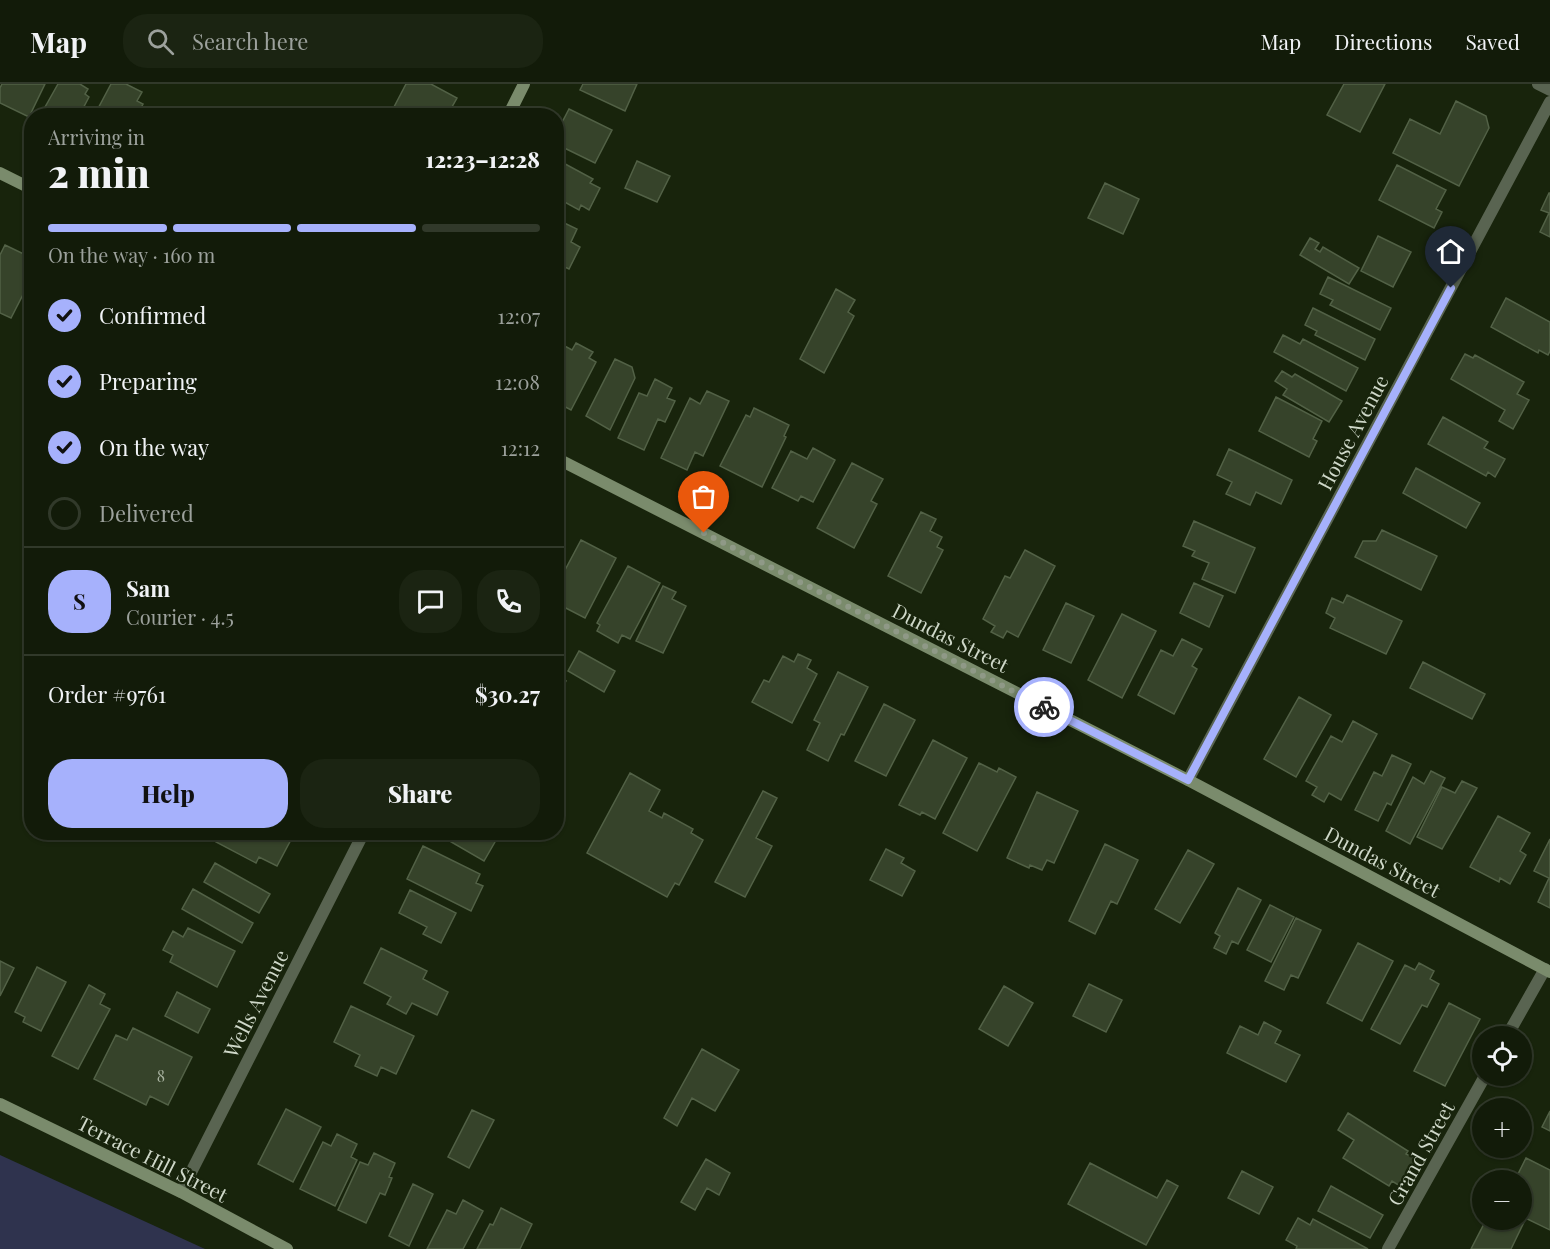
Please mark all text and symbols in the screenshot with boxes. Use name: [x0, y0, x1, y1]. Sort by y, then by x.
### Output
search box: [123, 14, 543, 68]
text: Map: [30, 23, 87, 60]
icon: search: [144, 25, 177, 58]
text: Search here: [192, 26, 308, 56]
text: Map: [1260, 27, 1301, 55]
text: Directions: [1334, 27, 1432, 55]
text: Saved: [1465, 27, 1520, 55]
text: Arriving in: [48, 123, 145, 150]
text: 12:23–12:28: [426, 144, 540, 174]
text: 2 min: [48, 146, 150, 198]
pin: [1425, 226, 1476, 288]
icon: home: [1434, 235, 1467, 268]
text: On the way · 160 m: [48, 241, 215, 268]
icon: check: [48, 299, 81, 332]
text: Confirmed: [99, 300, 206, 330]
text: 12:07: [498, 302, 540, 329]
icon: check: [48, 365, 81, 398]
text: Preparing: [99, 366, 197, 396]
text: 12:08: [495, 368, 540, 395]
street label: House Avenue: [1310, 370, 1394, 494]
icon: check: [48, 431, 81, 464]
text: On the way: [99, 432, 209, 462]
text: 12:12: [501, 434, 540, 461]
pin: [678, 471, 729, 533]
icon: bag: [687, 480, 720, 513]
text: Delivered: [99, 498, 194, 528]
button: chat: [399, 570, 462, 633]
button: phone: [477, 570, 540, 633]
text: Sam: [126, 573, 170, 603]
text: S: [73, 586, 86, 616]
street label: Dundas Street: [888, 596, 1015, 678]
text: Courier · 4.5: [126, 603, 234, 630]
courier: [1014, 677, 1074, 737]
text: Order #9761: [48, 679, 166, 709]
text: $30.27: [475, 679, 540, 709]
icon: bike: [1028, 691, 1061, 724]
button: Help: [48, 759, 288, 828]
button: Share: [300, 759, 540, 828]
street label: Dundas Street: [1320, 819, 1446, 903]
street label: Wells Avenue: [216, 945, 294, 1062]
map controls: [1472, 1026, 1532, 1230]
button: locate: [1472, 1026, 1532, 1086]
house number: 8: [157, 1065, 165, 1086]
street label: Grand Street: [1380, 1095, 1460, 1210]
button: +: [1472, 1098, 1532, 1158]
street label: Terrace Hill Street: [73, 1108, 234, 1208]
button: −: [1472, 1170, 1532, 1230]

